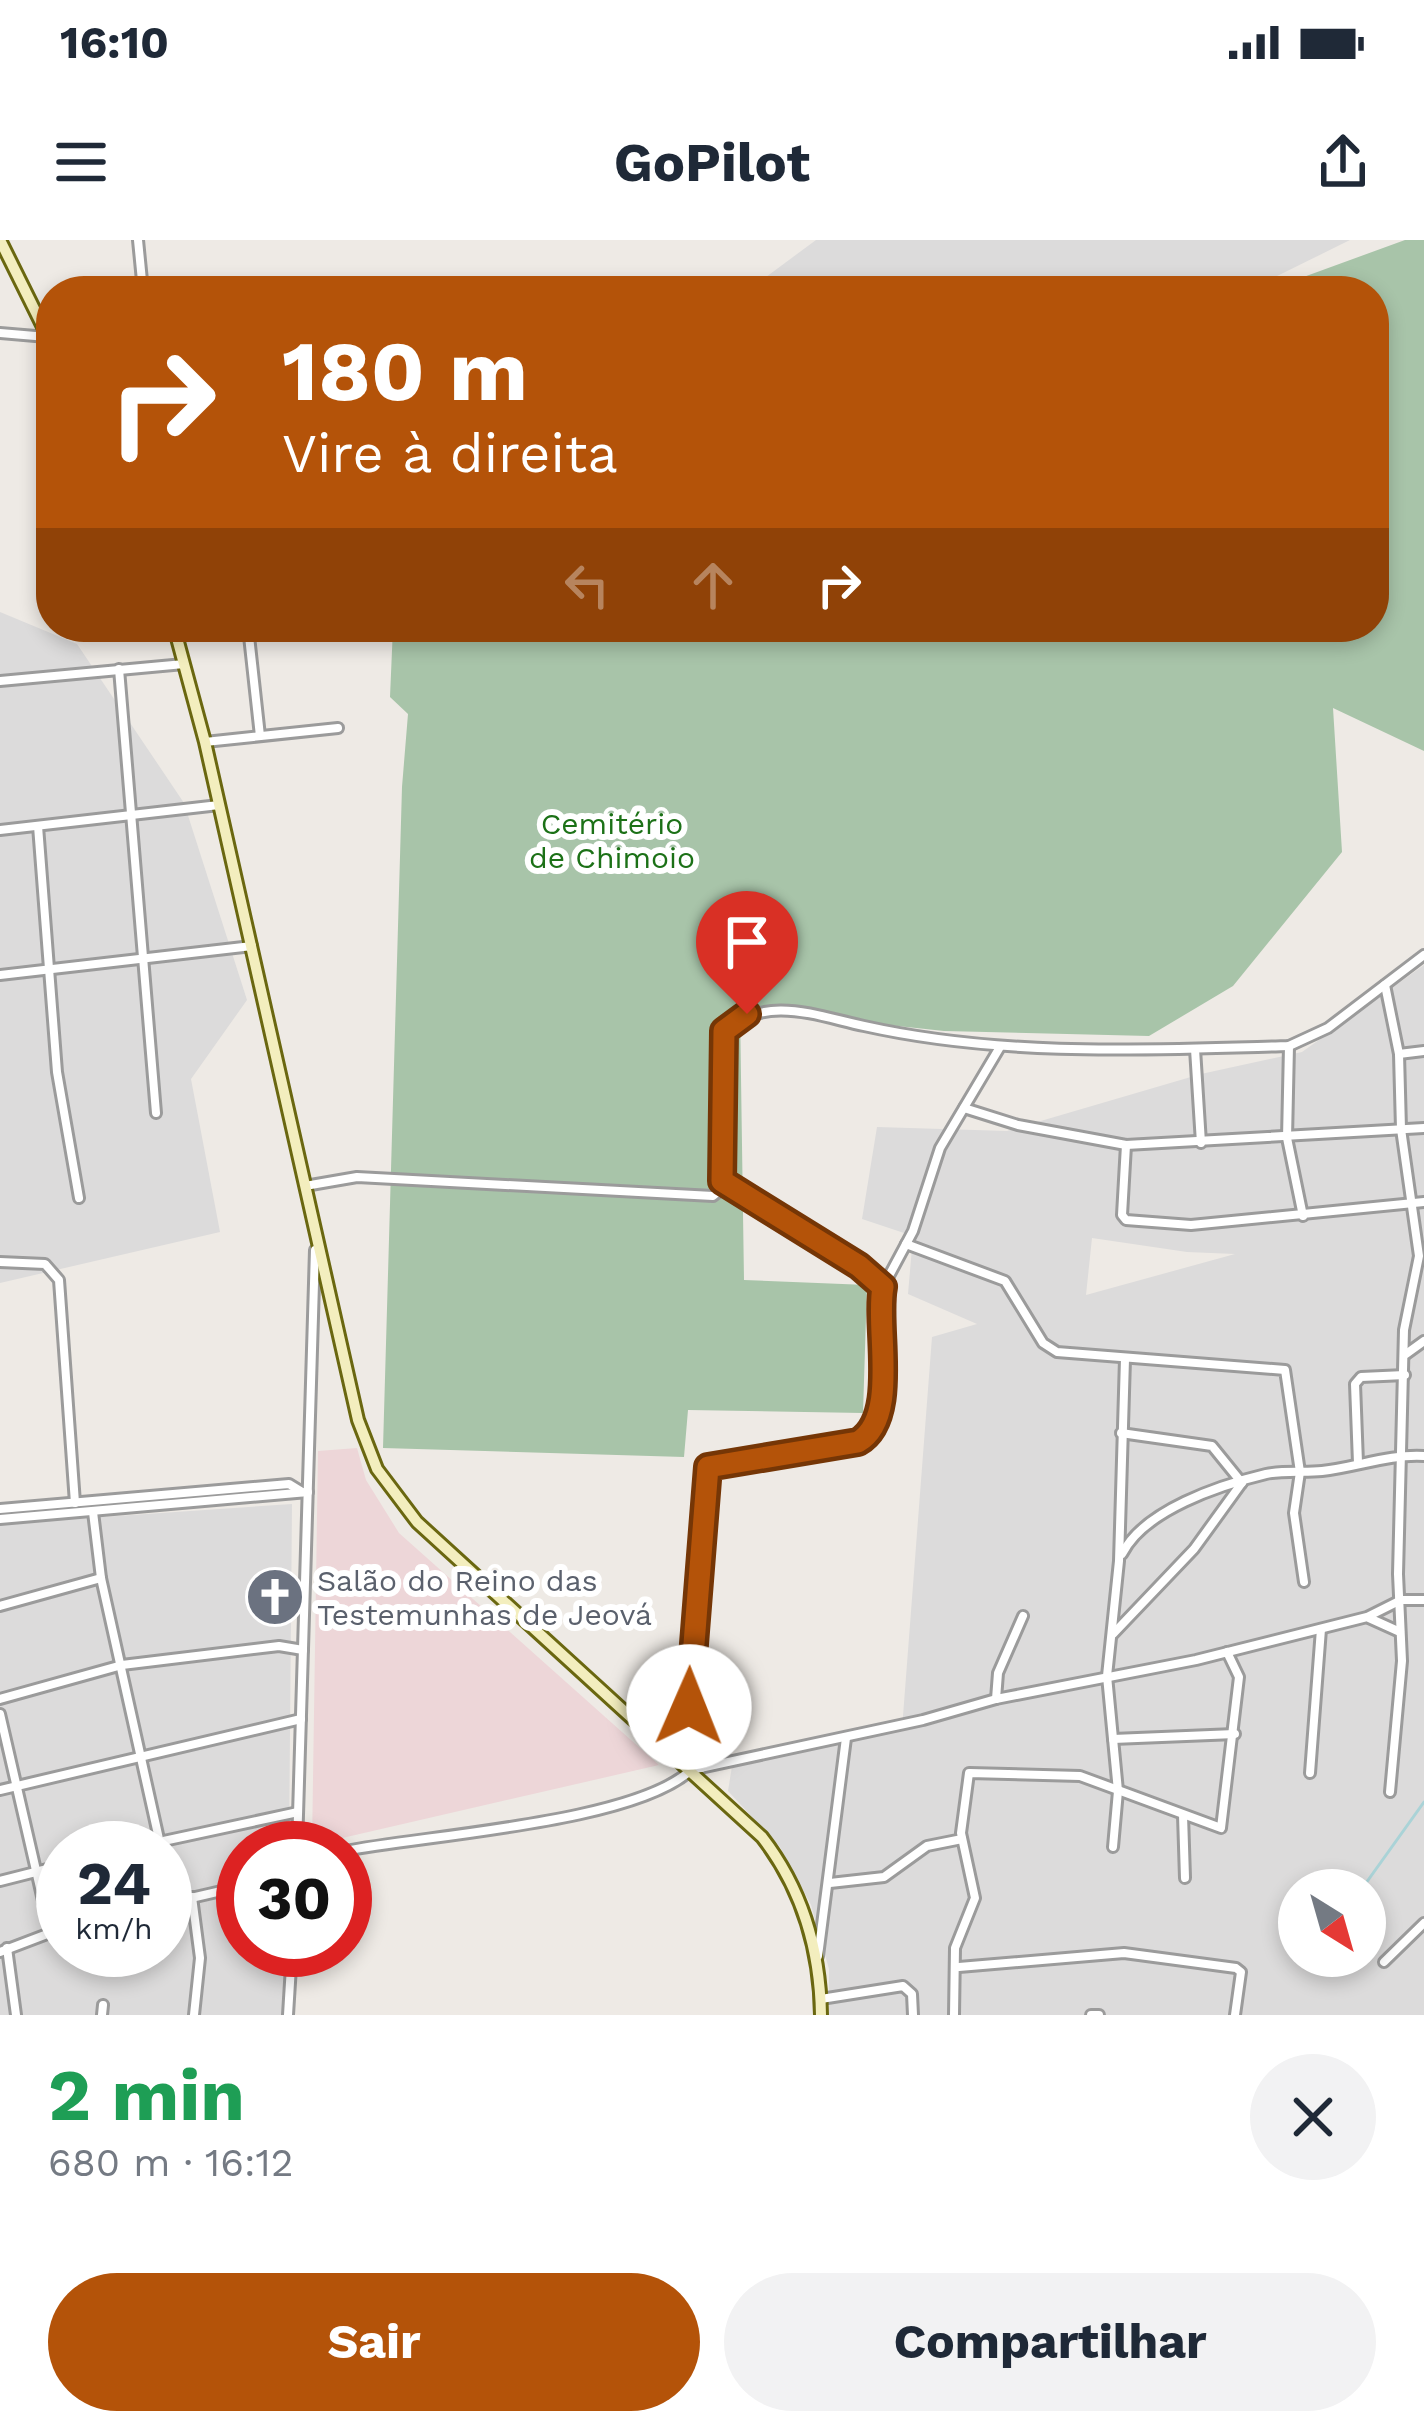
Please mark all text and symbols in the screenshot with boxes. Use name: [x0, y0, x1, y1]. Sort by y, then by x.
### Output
text: 16:10: [60, 16, 169, 69]
icon: menu: [48, 129, 114, 195]
icon: share: [1310, 129, 1376, 195]
text: GoPilot: [614, 131, 810, 194]
text: 180 m: [282, 322, 528, 420]
icon: right: [84, 324, 240, 480]
text: Vire à direita: [282, 422, 618, 485]
icon: left: [554, 552, 620, 618]
icon: ahead: [680, 552, 746, 618]
icon: right: [806, 552, 872, 618]
park label: Cemitério de Chimoio: [529, 806, 695, 875]
pin: [696, 891, 798, 1014]
icon: arrive: [714, 909, 780, 975]
place label: Salão do Reino das Testemunhas de Jeová: [317, 1563, 652, 1632]
church icon: Salão do Reino das Testemunhas de Jeová: [244, 1566, 306, 1628]
position arrow: [626, 1644, 752, 1770]
speed limit sign: 30: [216, 1821, 372, 1977]
text: 24: [77, 1848, 151, 1919]
north arrow: [1278, 1869, 1386, 1977]
map controls: [1278, 1869, 1386, 1977]
text: km/h: [75, 1911, 153, 1946]
text: 2 min: [48, 2053, 245, 2137]
button: close: [1250, 2054, 1376, 2180]
text: 680 m · 16:12: [48, 2140, 294, 2185]
button: Sair: [48, 2273, 700, 2411]
button: Compartilhar: [724, 2273, 1376, 2411]

